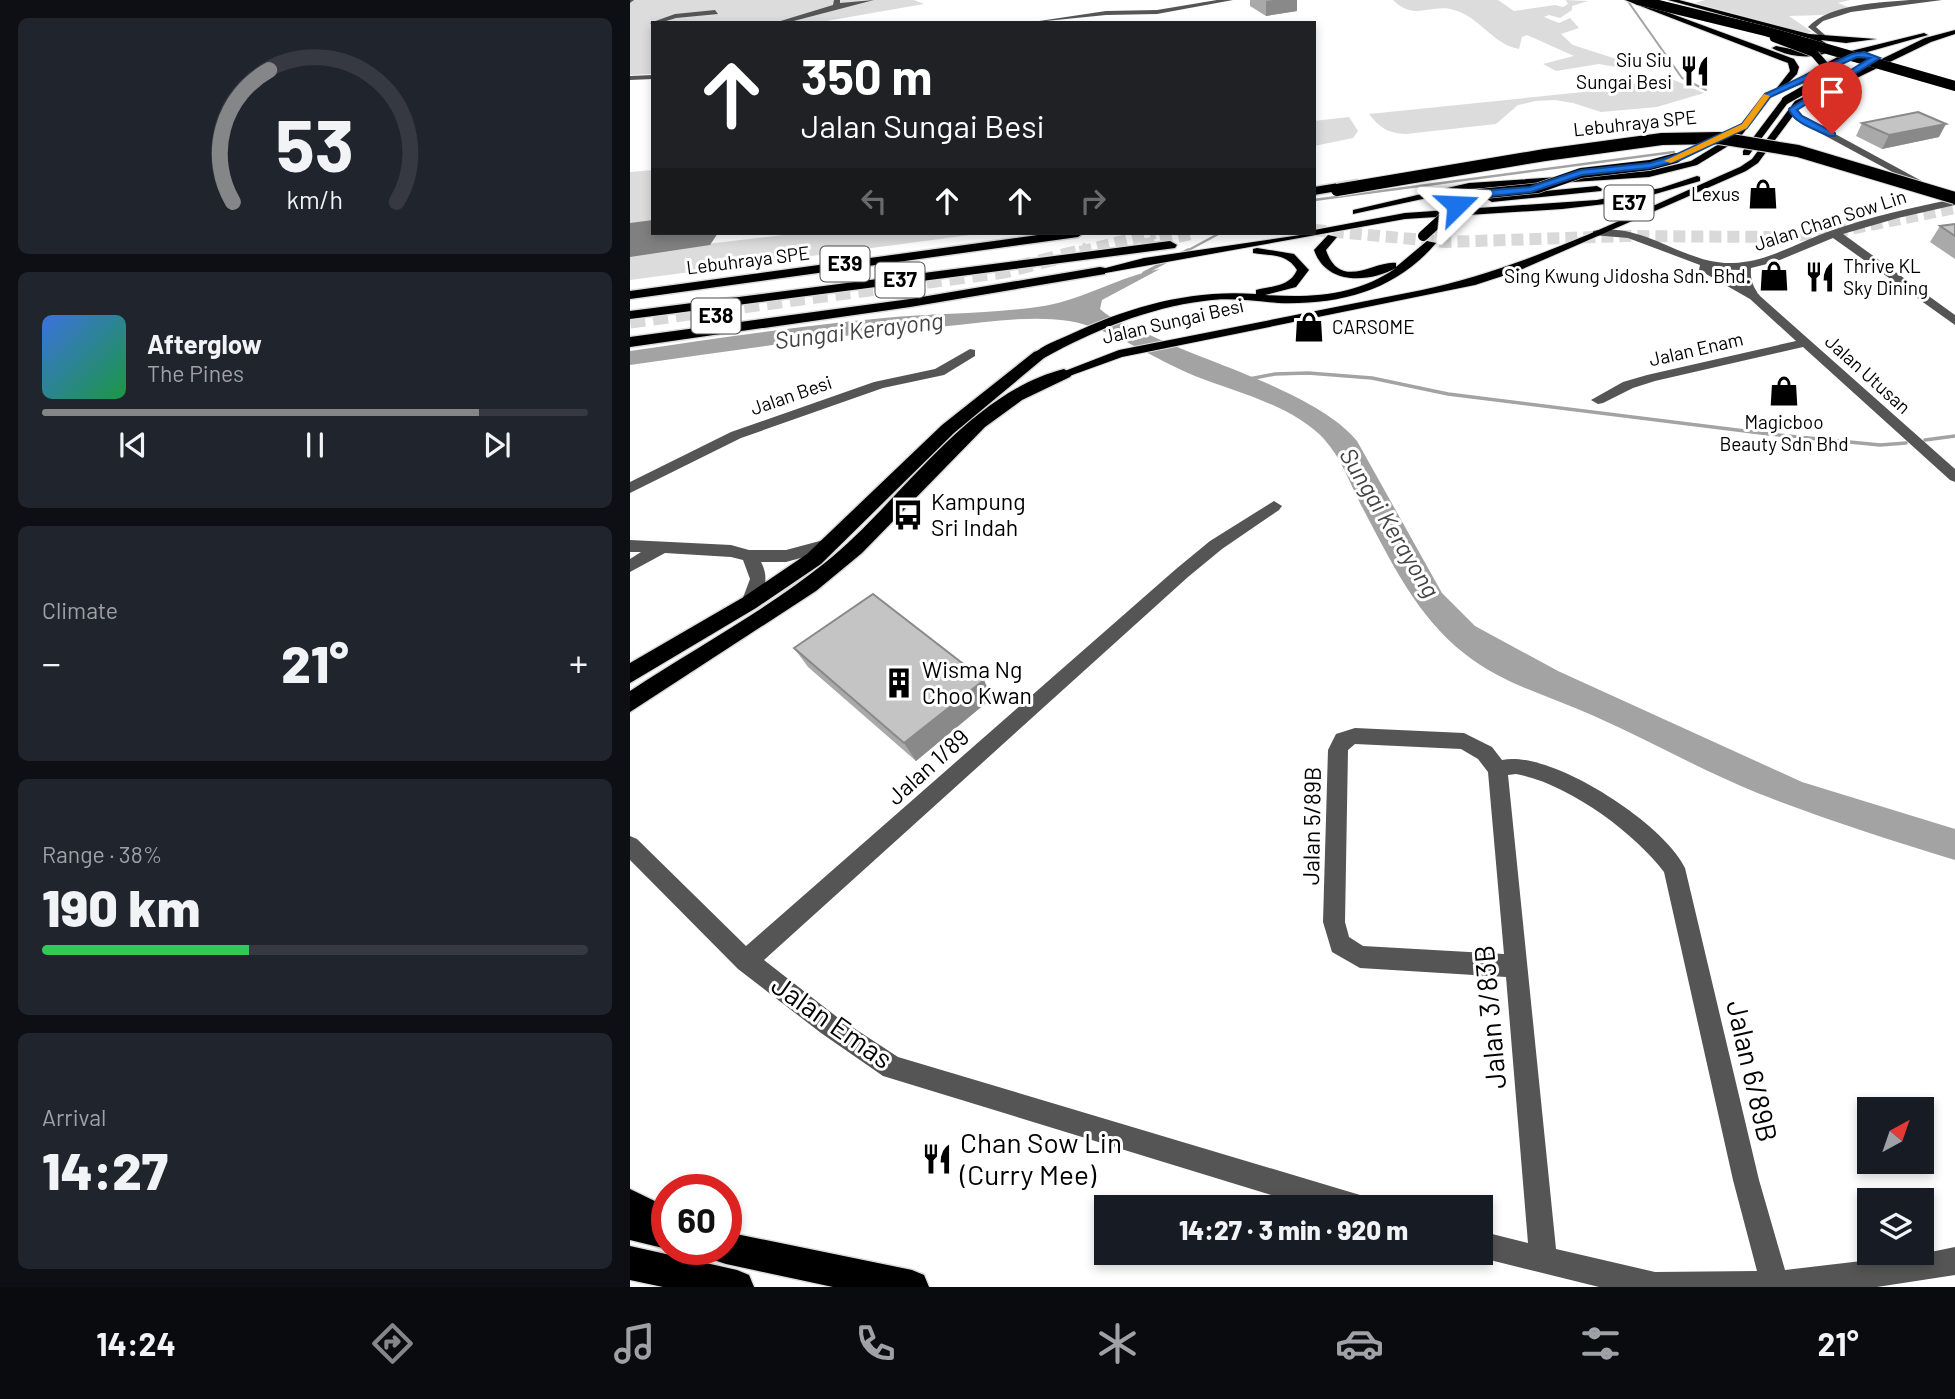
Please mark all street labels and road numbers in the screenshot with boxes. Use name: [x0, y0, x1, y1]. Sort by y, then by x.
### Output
street label: Lebuhraya SPE: [1572, 105, 1698, 140]
street label: Jalan Chan Sow Lin: [1751, 184, 1909, 255]
road number: E37: [1604, 186, 1654, 220]
street label: Lebuhraya SPE: [685, 241, 811, 278]
road number: E39: [820, 246, 870, 282]
road number: E37: [876, 262, 924, 298]
street label: Jalan Sungai Besi: [1100, 293, 1246, 348]
road number: E38: [692, 298, 740, 334]
street label: Jalan Enam: [1647, 327, 1745, 371]
street label: Jalan Utusan: [1821, 329, 1916, 418]
street label: Jalan Besi: [747, 370, 835, 419]
street label: Jalan 1/89: [881, 722, 974, 810]
street label: Jalan 5/89B: [1296, 767, 1326, 885]
street label: Jalan 3/83B: [1466, 944, 1512, 1090]
street label: Jalan Emas: [766, 967, 900, 1075]
street label: Jalan 6/89B: [1720, 997, 1786, 1145]

